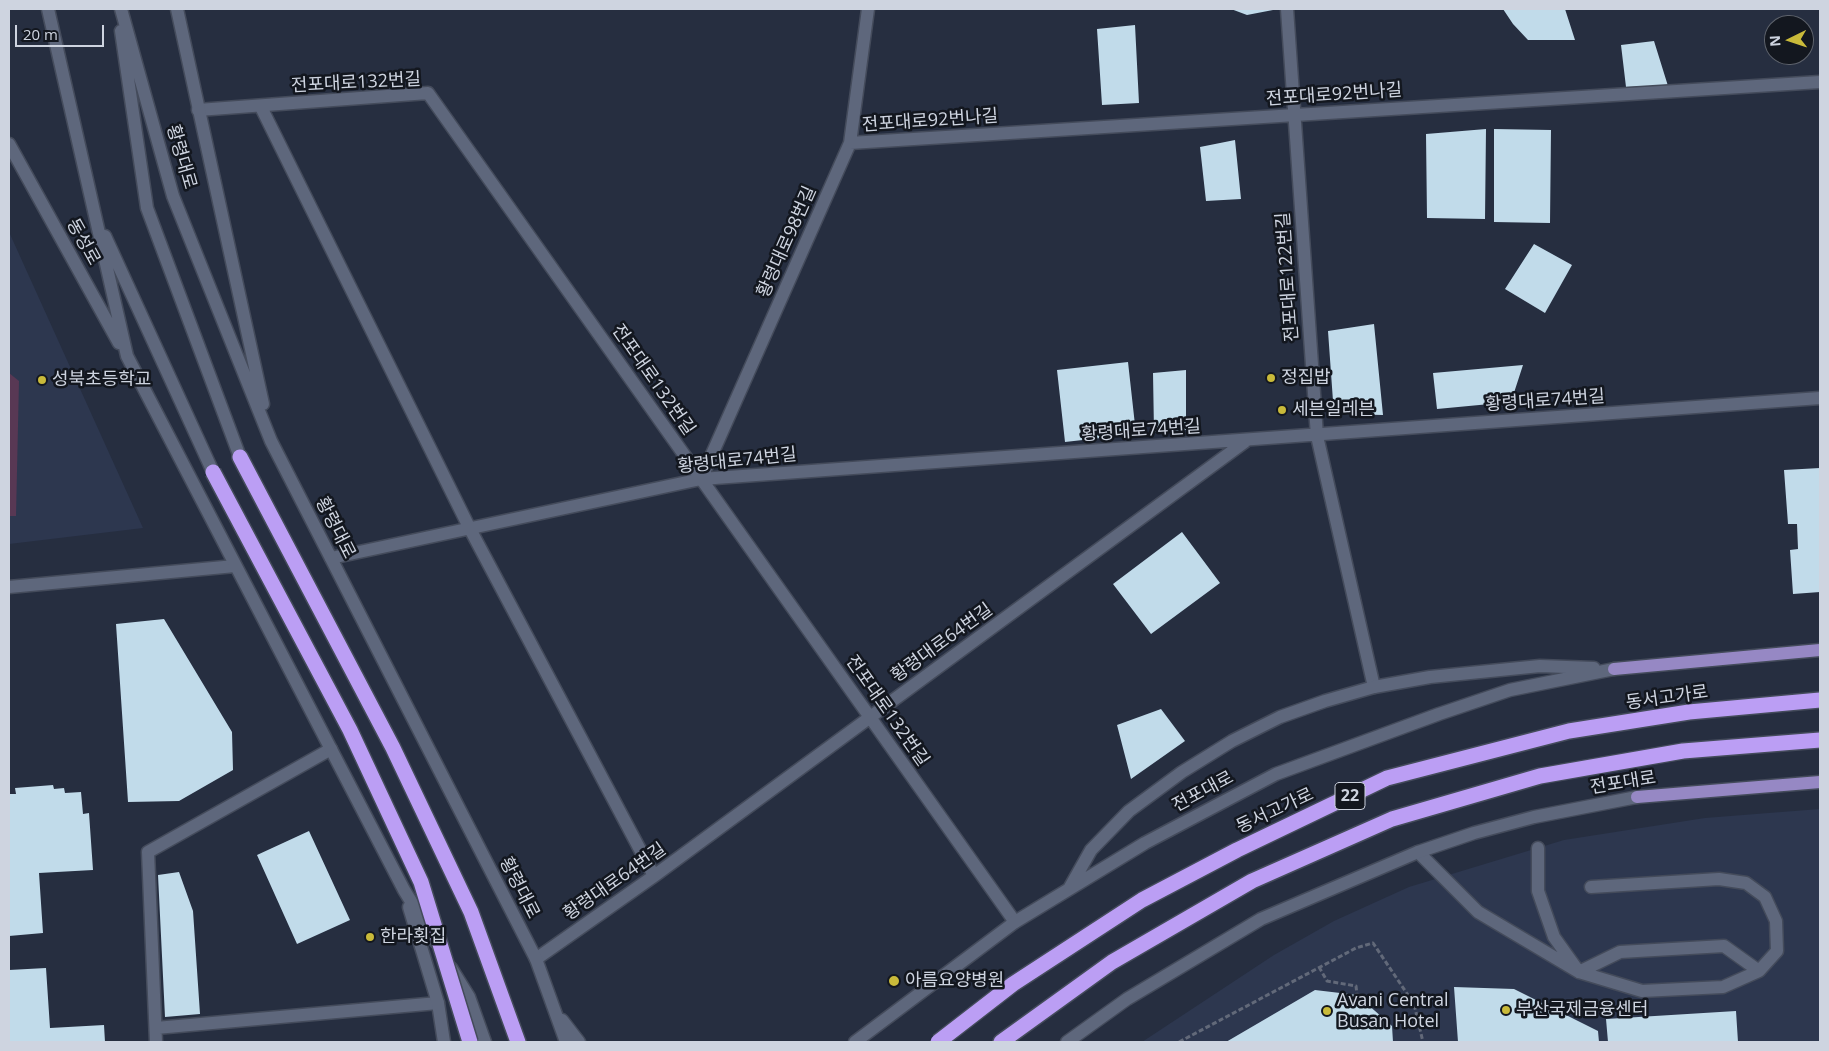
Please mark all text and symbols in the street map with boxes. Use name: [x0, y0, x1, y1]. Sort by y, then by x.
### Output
scale bar: [18, 15, 106, 47]
north arrow: [1764, 15, 1814, 65]
text: 20 m: [23, 24, 58, 44]
text: N: [1765, 35, 1784, 47]
street label: 전포대로132번길: [290, 69, 422, 97]
street label: 전포대로92번나길: [1265, 79, 1403, 111]
street label: 전포대로92번나길: [861, 105, 999, 137]
street label: 황령대로: [161, 122, 201, 192]
street label: 황령대로98번길: [753, 183, 821, 301]
street label: 전포대로122번길: [1273, 211, 1303, 343]
street label: 동성로: [62, 215, 104, 269]
street label: 전포대로132번길: [607, 320, 699, 440]
place label: 정집밥: [1281, 367, 1331, 389]
place label: 성북초등학교: [52, 369, 151, 391]
marker: 정집밥: [1265, 372, 1277, 384]
marker: 성북초등학교: [36, 374, 48, 386]
street label: 황령대로74번길: [1484, 386, 1606, 416]
place label: 세븐일레븐: [1292, 399, 1375, 421]
marker: 세븐일레븐: [1276, 404, 1288, 416]
street label: 황령대로74번길: [1080, 416, 1202, 446]
street label: 황령대로74번길: [676, 444, 798, 478]
street label: 황령대로: [310, 494, 360, 562]
street label: 황령대로64번길: [887, 599, 997, 687]
street label: 전포대로132번길: [841, 651, 933, 771]
street label: 동서고가로: [1624, 682, 1710, 714]
street label: 전포대로: [1169, 767, 1237, 817]
street label: 전포대로: [1589, 767, 1657, 799]
road number: 22: [1335, 782, 1365, 809]
street label: 동서고가로: [1233, 784, 1317, 838]
street label: 황령대로64번길: [560, 839, 670, 925]
street label: 황령대로: [494, 854, 544, 922]
place label: 한라횟집: [380, 926, 446, 948]
marker: 한라횟집: [364, 931, 376, 943]
place label: 아름요양병원: [905, 970, 1004, 992]
marker: 아름요양병원: [887, 974, 901, 988]
place label: Avani Central Busan Hotel: [1337, 990, 1448, 1032]
place label: 부산국제금융센터: [1516, 999, 1648, 1021]
marker: 부산국제금융센터: [1500, 1004, 1512, 1016]
marker: Avani Central Busan Hotel: [1321, 1005, 1333, 1017]

